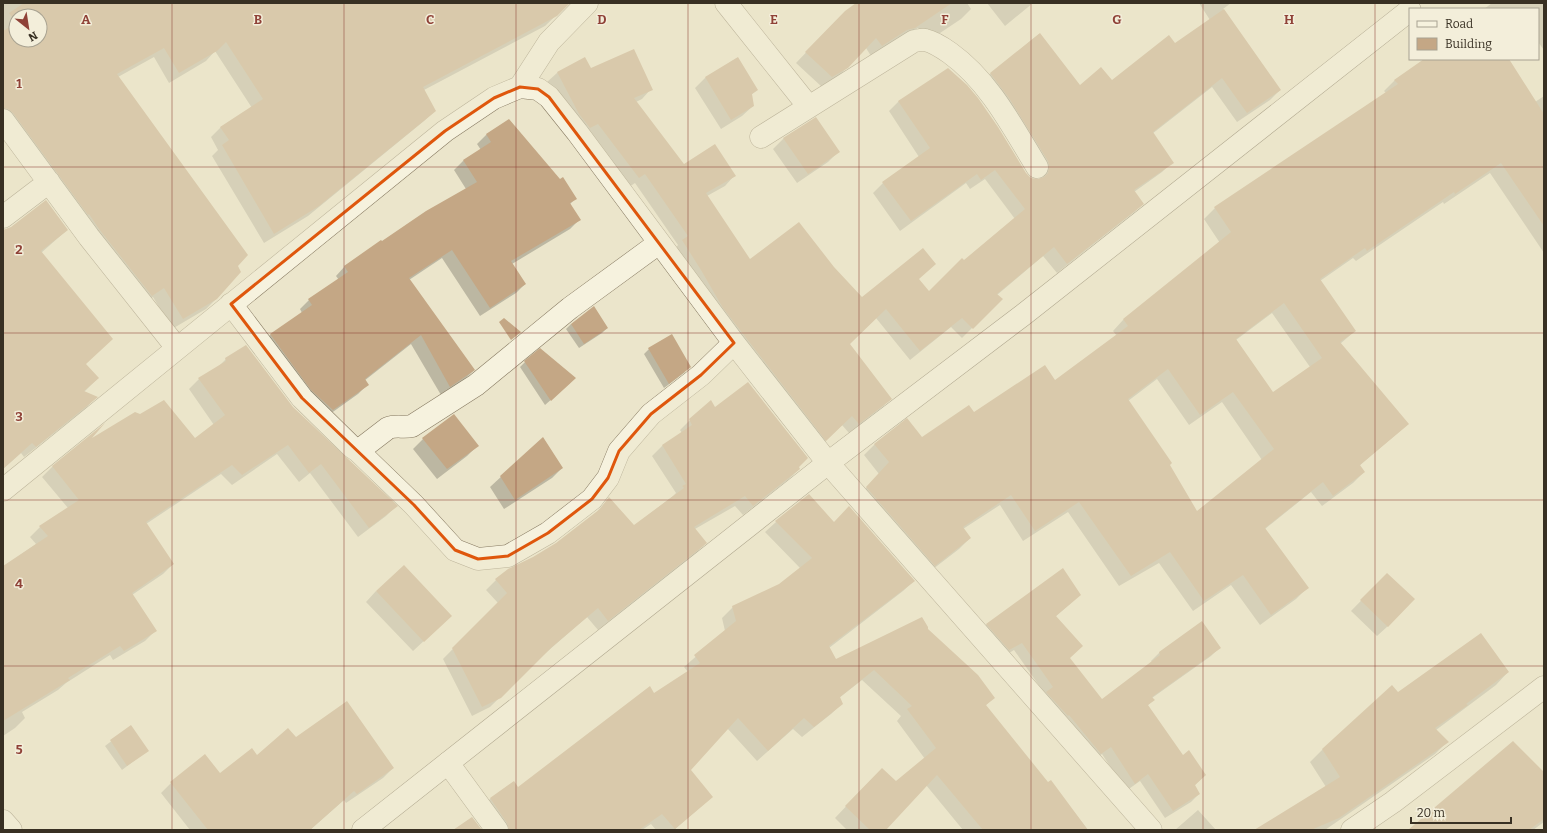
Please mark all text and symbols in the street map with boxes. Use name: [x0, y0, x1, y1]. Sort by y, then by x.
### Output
north arrow: [8, 8, 48, 48]
legend: [1409, 8, 1539, 60]
text: A: [81, 12, 91, 27]
text: B: [254, 12, 262, 27]
text: C: [426, 12, 434, 27]
text: D: [597, 12, 607, 27]
text: E: [770, 12, 778, 27]
text: F: [941, 12, 949, 27]
text: G: [1112, 12, 1122, 27]
text: H: [1284, 12, 1294, 27]
text: Road: [1445, 17, 1473, 31]
text: N: [25, 28, 40, 44]
text: Building: [1445, 37, 1492, 51]
text: 1: [16, 76, 22, 91]
text: 2: [15, 242, 23, 257]
text: 3: [15, 409, 23, 424]
text: 4: [15, 576, 23, 591]
text: 5: [15, 742, 23, 757]
scale bar: [1411, 799, 1511, 825]
text: 20 m: [1417, 806, 1446, 820]

